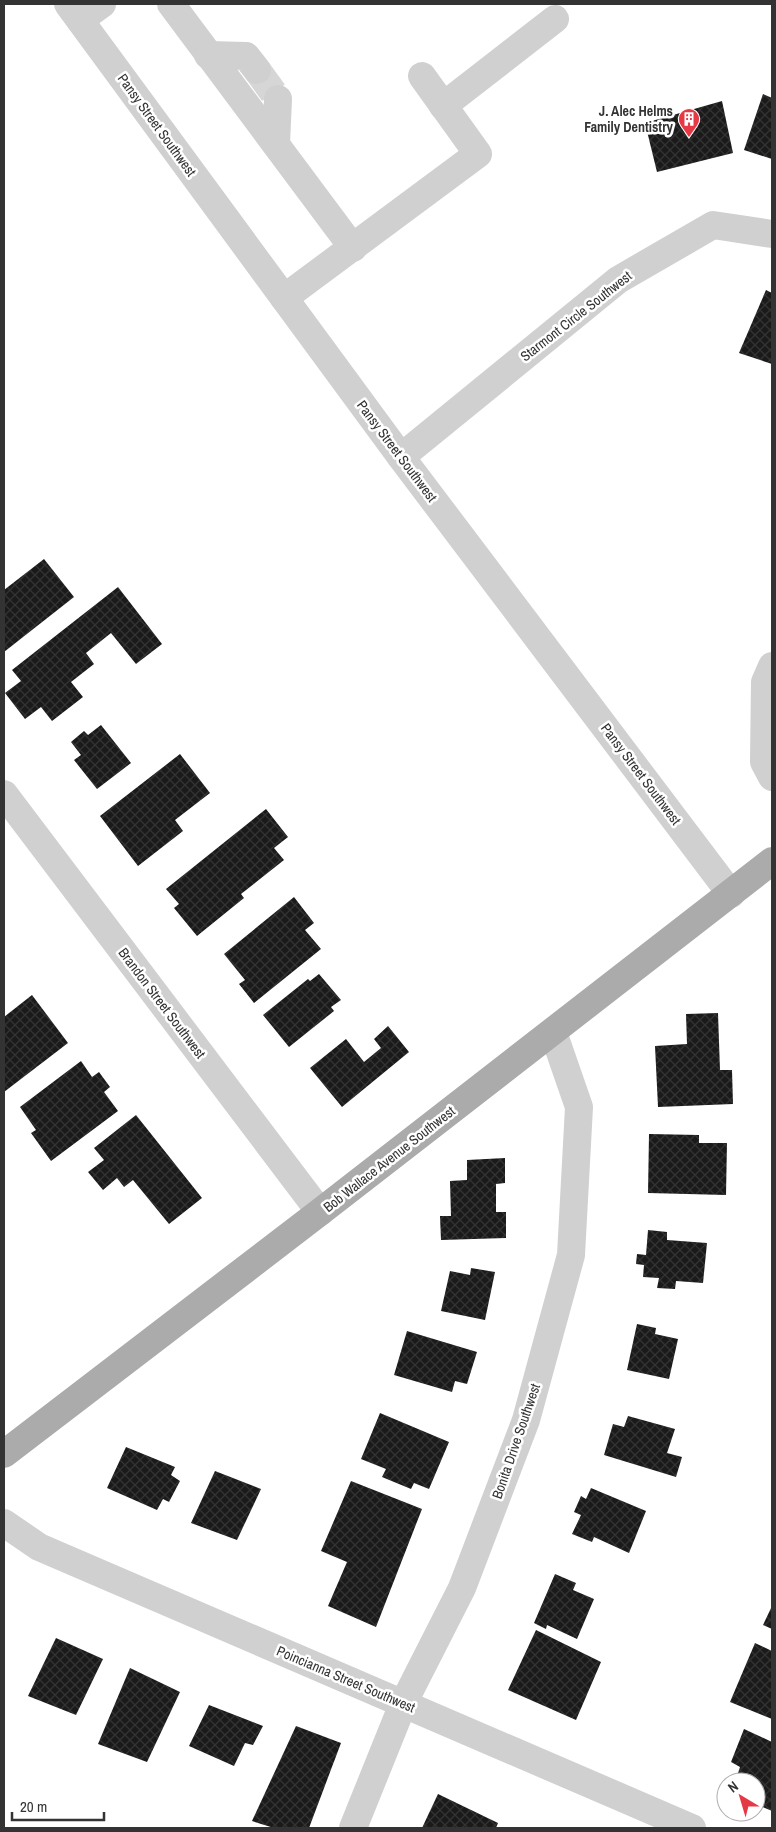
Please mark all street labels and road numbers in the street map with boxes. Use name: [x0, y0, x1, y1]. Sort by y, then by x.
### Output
street label: Pansy Street Southwest: [114, 70, 200, 180]
street label: Starmont Circle Southwest: [517, 267, 635, 365]
street label: Pansy Street Southwest: [353, 397, 441, 505]
street label: Pansy Street Southwest: [597, 720, 685, 828]
street label: Brandon Street Southwest: [114, 944, 210, 1062]
street label: Bob Wallace Avenue Southwest: [320, 1102, 458, 1216]
street label: Bonita Drive Southwest: [488, 1381, 544, 1501]
street label: Poincianna Street Southwest: [274, 1642, 418, 1716]

